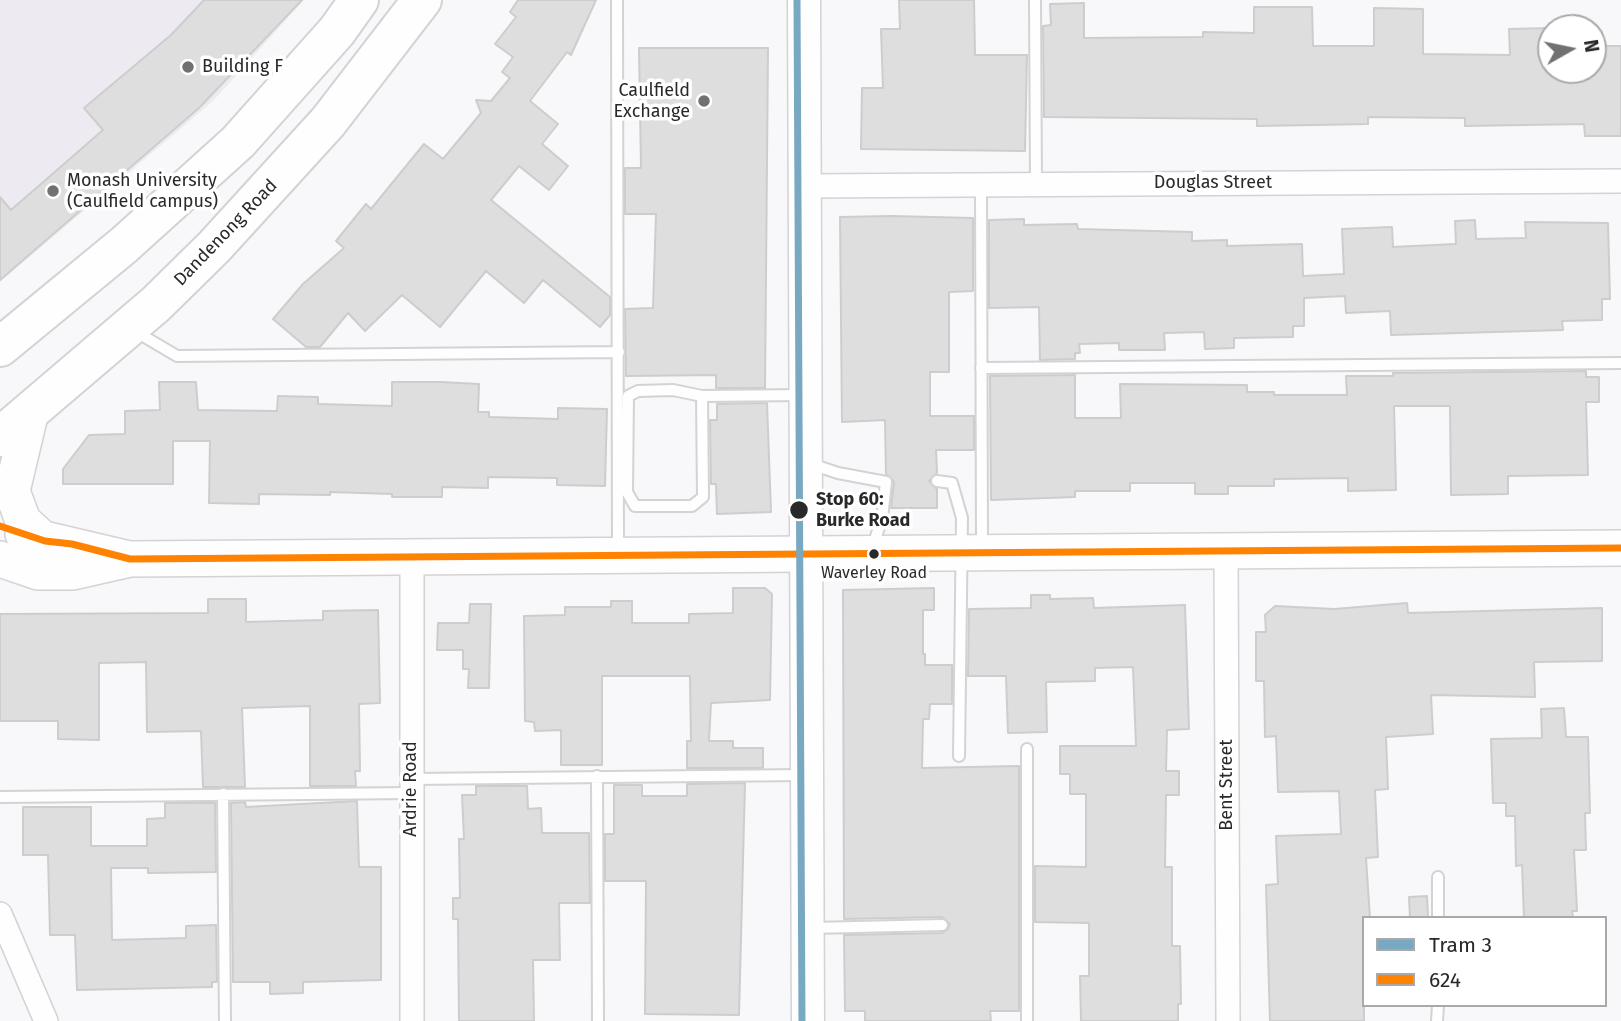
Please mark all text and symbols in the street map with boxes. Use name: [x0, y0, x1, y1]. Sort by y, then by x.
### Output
north arrow: [1537, 14, 1607, 84]
text: N: [1579, 38, 1604, 54]
place label: Building F: [202, 56, 283, 78]
marker: Building F: [180, 59, 196, 75]
place label: Caulfield Exchange: [613, 80, 690, 122]
marker: Caulfield Exchange: [696, 93, 712, 109]
place label: Monash University (Caulfield campus): [67, 170, 218, 212]
street label: Douglas Street: [1154, 172, 1272, 194]
street label: Dandenong Road: [170, 175, 282, 291]
marker: Monash University (Caulfield campus): [45, 183, 61, 199]
place label: Stop 60: Burke Road: [816, 489, 910, 532]
marker: Stop 60: Burke Road: [788, 499, 810, 521]
marker: Waverley Road: [867, 547, 881, 561]
place label: Waverley Road: [821, 564, 927, 584]
street label: Bent Street: [1216, 739, 1238, 831]
street label: Ardrie Road: [400, 741, 422, 837]
legend: [1362, 916, 1607, 1007]
text: Tram 3: [1429, 932, 1492, 958]
text: 624: [1429, 967, 1461, 993]

